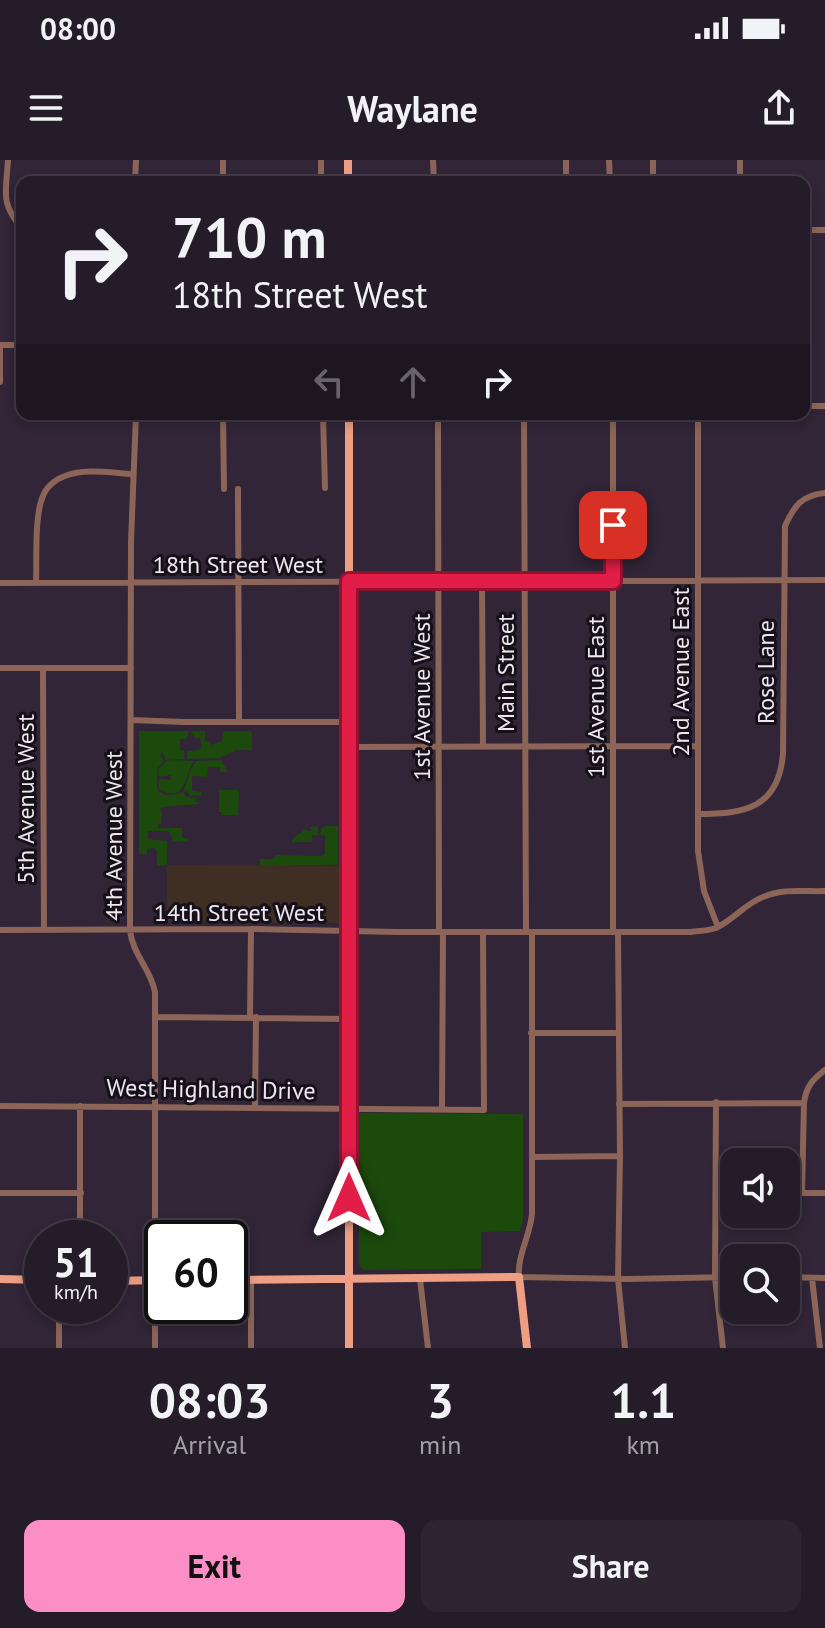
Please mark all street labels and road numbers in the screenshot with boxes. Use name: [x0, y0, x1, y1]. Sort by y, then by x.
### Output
street label: 18th Street West: [153, 549, 323, 580]
street label: 2nd Avenue East: [665, 587, 696, 757]
street label: 1st Avenue West: [406, 613, 437, 781]
street label: Main Street: [490, 614, 521, 732]
street label: 1st Avenue East: [580, 616, 611, 778]
street label: Rose Lane: [750, 620, 781, 724]
street label: 5th Avenue West: [10, 714, 41, 884]
street label: 4th Avenue West: [98, 751, 129, 921]
street label: 14th Street West: [154, 897, 324, 928]
street label: West Highland Drive: [106, 1072, 316, 1106]

